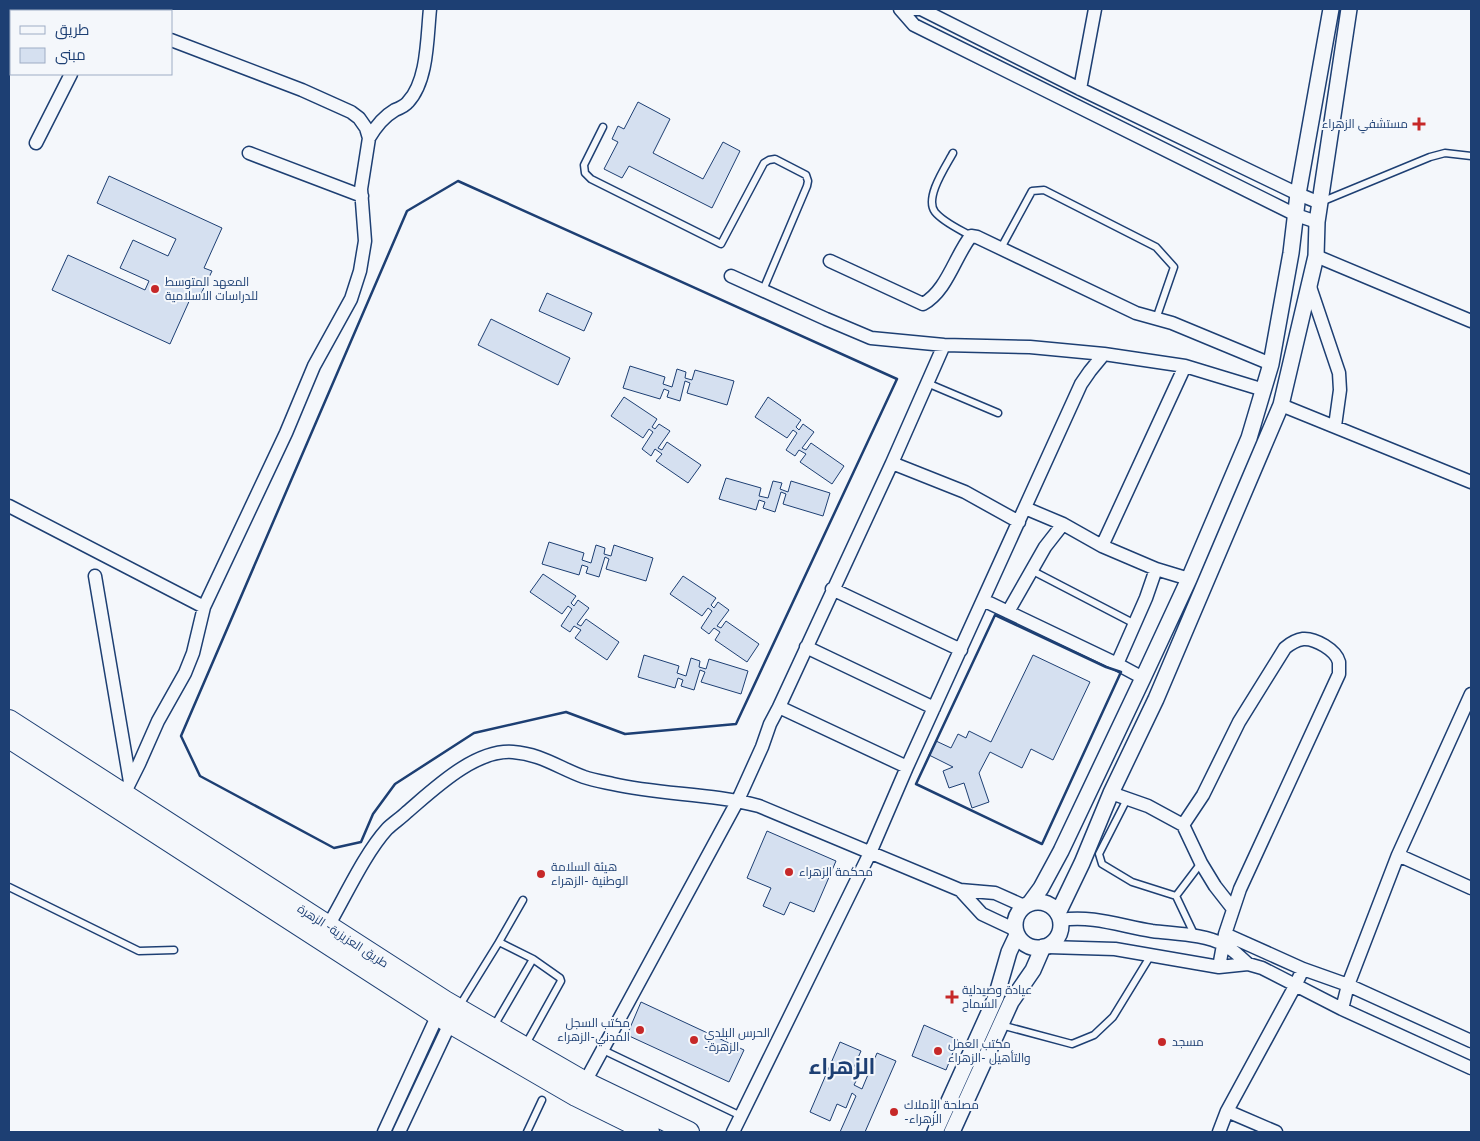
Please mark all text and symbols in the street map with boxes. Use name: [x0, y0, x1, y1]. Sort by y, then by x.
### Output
legend: [10, 10, 172, 75]
text: طريق: [55, 21, 89, 40]
text: مبنى: [55, 46, 86, 65]
place label: مستشفي الزهراء: [1322, 117, 1408, 134]
marker: مستشفي الزهراء: [1412, 117, 1426, 131]
place label: المعهد المتوسط للدراسات الاسلامية: [165, 275, 258, 303]
marker: المعهد المتوسط للدراسات الاسلامية: [149, 283, 161, 295]
place label: هيئة السلامة الوطنية -الزهراء: [551, 860, 628, 888]
place label: محكمة الزهراء: [799, 865, 873, 879]
marker: محكمة الزهراء: [783, 866, 795, 878]
marker: هيئة السلامة الوطنية -الزهراء: [535, 868, 547, 880]
street label: طريق العزيزية- الزهرة: [295, 901, 391, 971]
place label: عيادة وصيدلية السماح: [962, 983, 1032, 1012]
marker: عيادة وصيدلية السماح: [946, 991, 958, 1003]
place label: مكتب السجل المدني-الزهراء: [557, 1016, 630, 1047]
marker: مكتب السجل المدني-الزهراء: [634, 1024, 646, 1036]
place label: الحرس البلدي -الزهرة: [704, 1026, 770, 1054]
marker: الحرس البلدي -الزهرة: [688, 1034, 700, 1046]
place label: مسجد: [1172, 1035, 1204, 1049]
marker: مسجد: [1156, 1036, 1168, 1048]
place label: مكتب العمل والتأهيل -الزهراء: [948, 1037, 1031, 1065]
marker: مكتب العمل والتأهيل -الزهراء: [932, 1045, 944, 1057]
district label: الزهراء: [808, 1054, 876, 1080]
place label: مصلحة الأملاك -الزهراء: [904, 1098, 979, 1126]
marker: مصلحة الأملاك -الزهراء: [888, 1106, 900, 1118]

